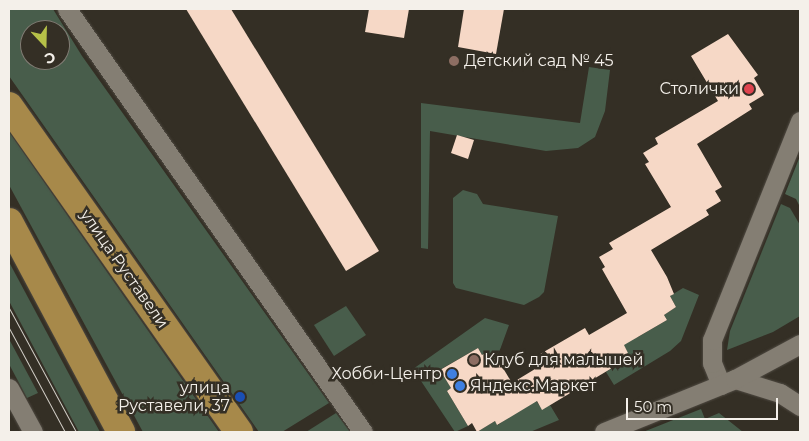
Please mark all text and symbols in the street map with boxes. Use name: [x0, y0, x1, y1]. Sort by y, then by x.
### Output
north arrow: [20, 20, 70, 70]
text: С: [42, 48, 58, 68]
place label: Детский сад № 45: [464, 51, 614, 71]
marker: Детский сад № 45: [448, 55, 460, 67]
place label: Столички: [659, 79, 739, 99]
marker: Столички: [743, 83, 755, 95]
street label: улица Руставели: [76, 206, 172, 332]
place label: Клуб для малышей: [484, 350, 643, 370]
marker: Клуб для малышей: [468, 354, 480, 366]
place label: Хобби-Центр: [331, 364, 442, 384]
marker: Хобби-Центр: [446, 368, 458, 380]
place label: Яндекс.Маркет: [470, 376, 596, 396]
place label: улица Руставели, 37: [118, 378, 230, 416]
marker: Яндекс.Маркет: [454, 380, 466, 392]
scale bar: [629, 388, 782, 420]
marker: улица Руставели, 37: [234, 391, 246, 403]
text: 50 m: [634, 397, 672, 416]

